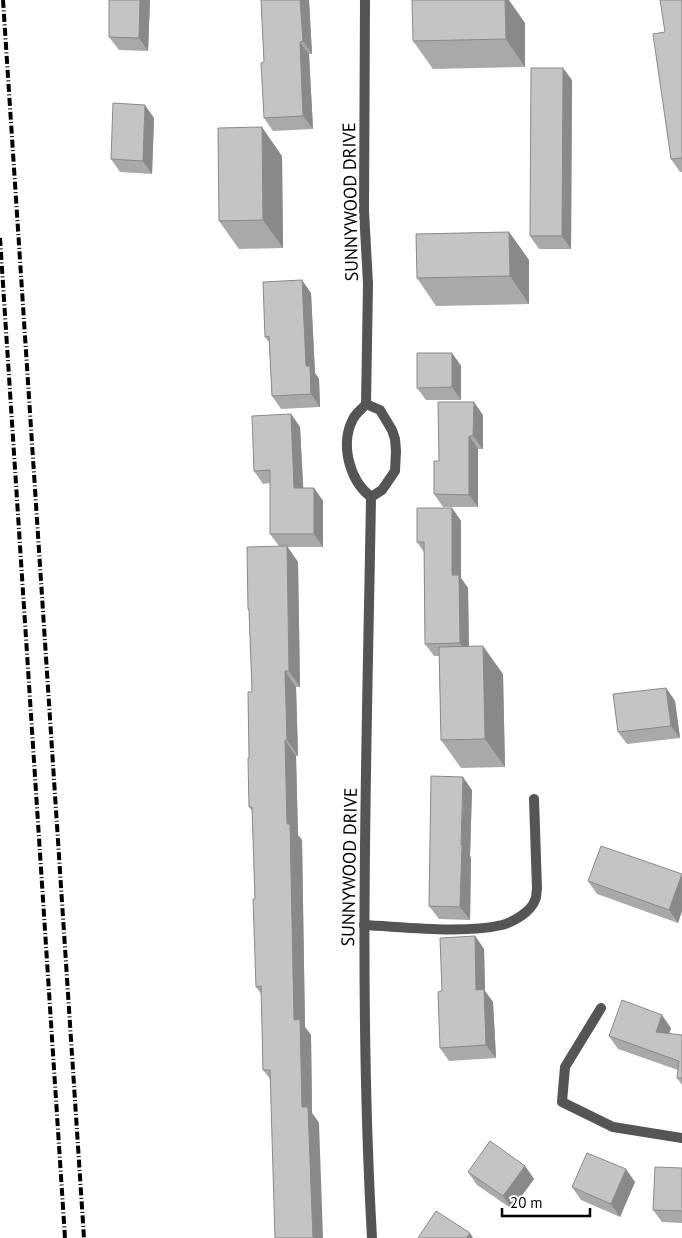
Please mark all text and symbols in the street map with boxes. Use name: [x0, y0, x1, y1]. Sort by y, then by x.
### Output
street label: SUNNYWOOD DRIVE: [337, 122, 363, 282]
street label: SUNNYWOOD DRIVE: [336, 787, 362, 947]
scale bar: [502, 1186, 590, 1218]
text: 20 m: [510, 1193, 543, 1212]

